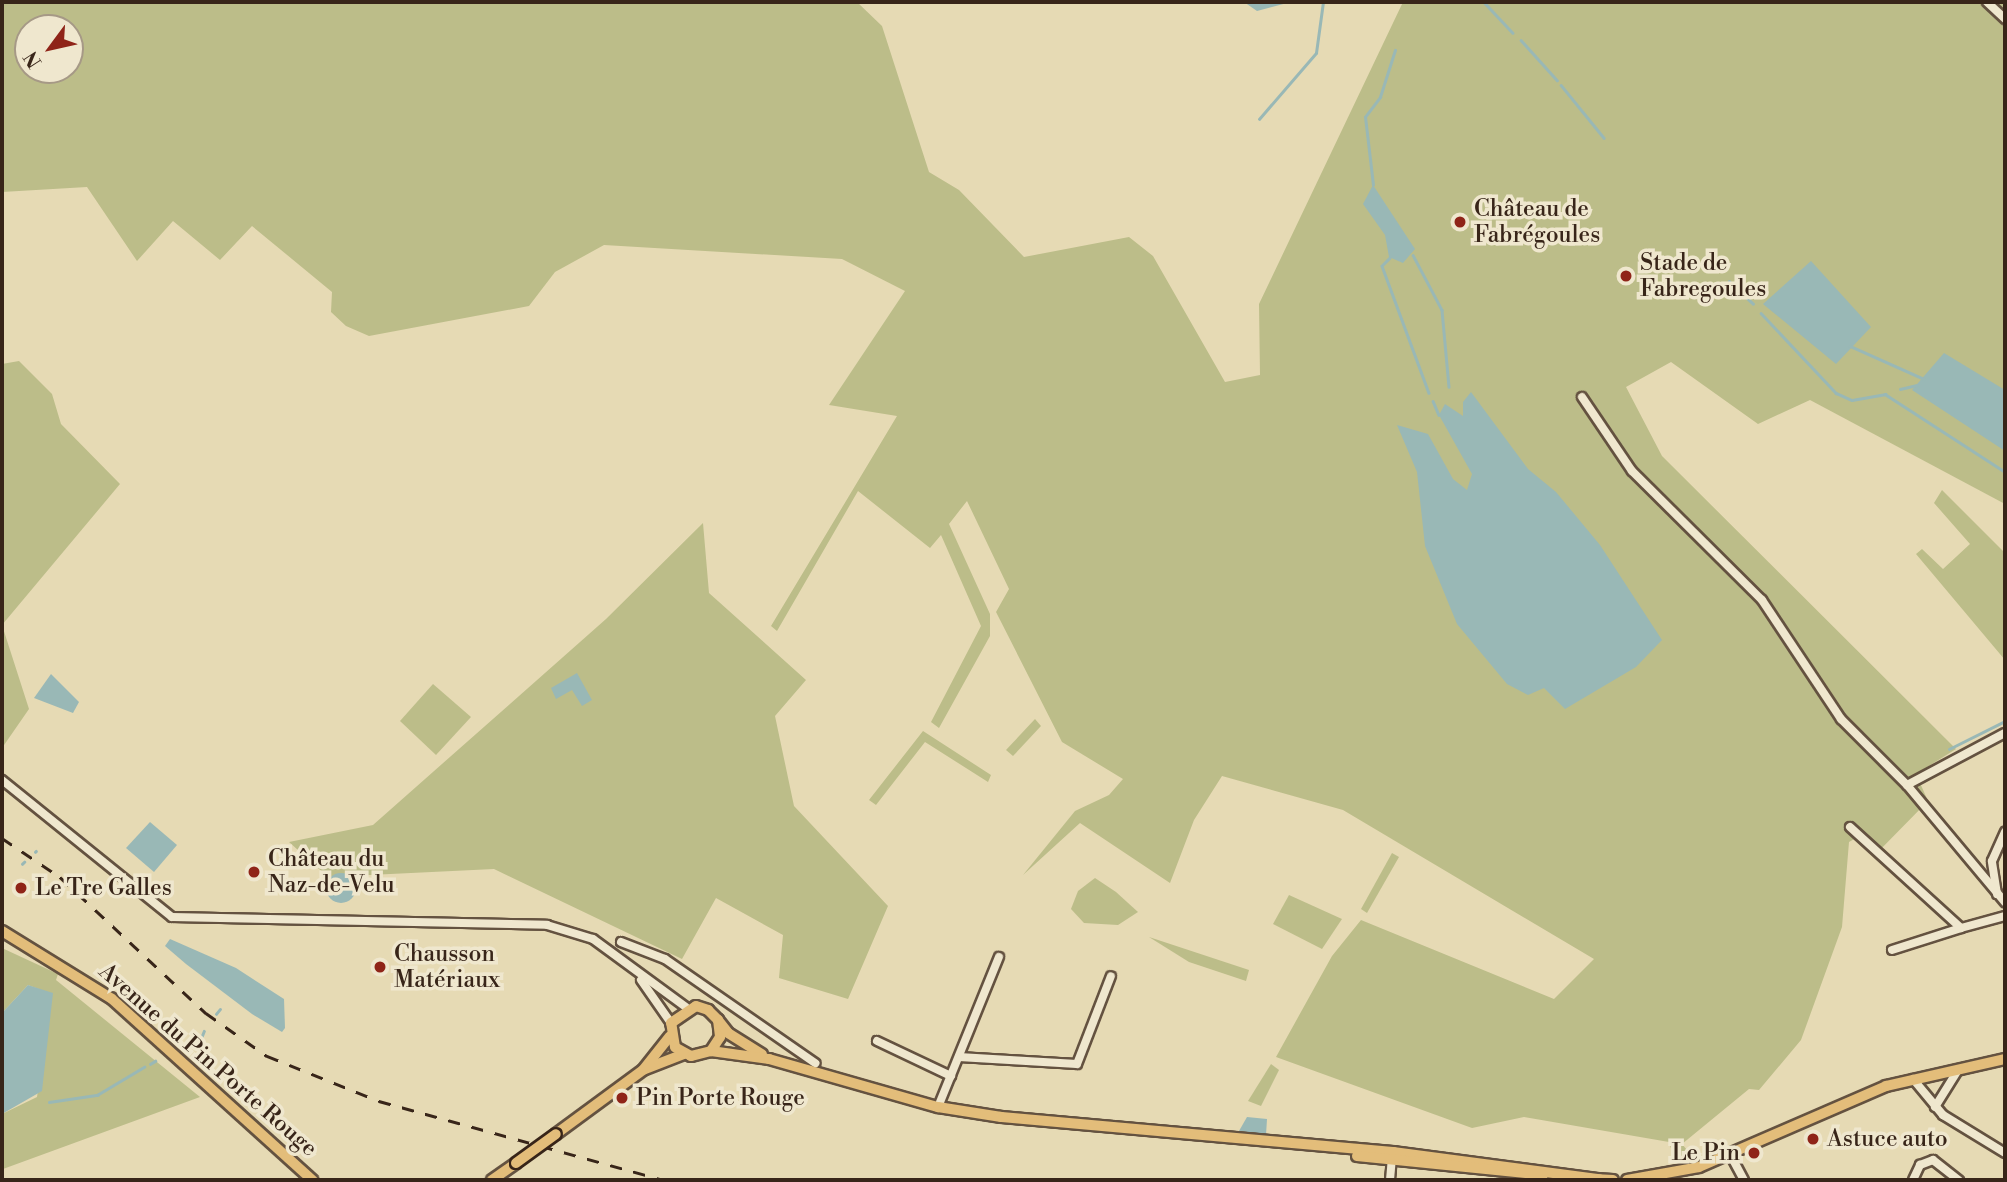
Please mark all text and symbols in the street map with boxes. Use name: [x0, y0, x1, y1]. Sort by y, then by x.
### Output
north arrow: [14, 14, 84, 84]
text: N: [19, 47, 47, 72]
place label: Château de Fabrégoules: [1474, 195, 1600, 249]
marker: Château de Fabrégoules: [1452, 214, 1468, 230]
place label: Stade de Fabregoules: [1640, 249, 1766, 303]
marker: Stade de Fabregoules: [1618, 268, 1634, 284]
place label: Château du Naz-de-Velu: [268, 845, 395, 899]
marker: Château du Naz-de-Velu: [246, 864, 262, 880]
place label: Le Tre Galles: [35, 874, 172, 902]
marker: Le Tre Galles: [13, 880, 29, 896]
place label: Chausson Matériaux: [394, 940, 500, 994]
street label: Avenue du Pin Porte Rouge: [93, 958, 323, 1162]
marker: Chausson Matériaux: [372, 959, 388, 975]
place label: Pin Porte Rouge: [636, 1084, 805, 1112]
marker: Pin Porte Rouge: [614, 1090, 630, 1106]
place label: Astuce auto: [1827, 1125, 1948, 1153]
marker: Astuce auto: [1805, 1131, 1821, 1147]
place label: Le Pin: [1671, 1139, 1740, 1167]
marker: Le Pin: [1746, 1145, 1762, 1161]

